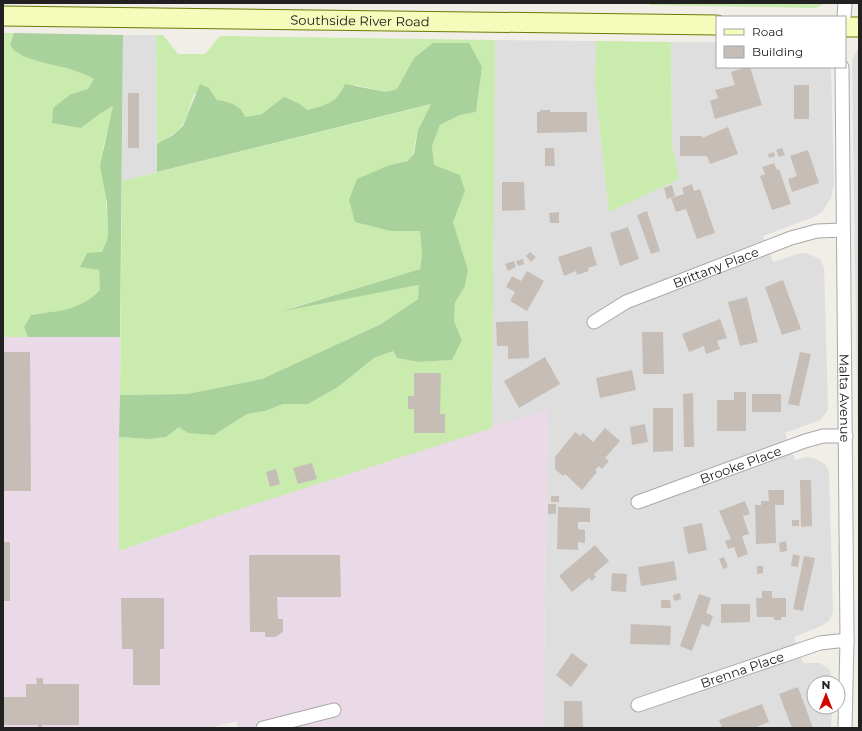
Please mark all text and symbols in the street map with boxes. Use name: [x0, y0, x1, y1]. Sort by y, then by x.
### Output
street label: Southside River Road: [290, 12, 430, 29]
legend: [716, 16, 846, 68]
text: Road: [752, 24, 783, 39]
text: Building: [752, 44, 803, 59]
street label: Brittany Place: [671, 243, 761, 291]
street label: Malta Avenue: [837, 354, 853, 443]
street label: Brooke Place: [697, 442, 783, 487]
street label: Brenna Place: [698, 648, 786, 691]
north arrow: [806, 675, 846, 715]
text: N: [822, 678, 830, 692]

